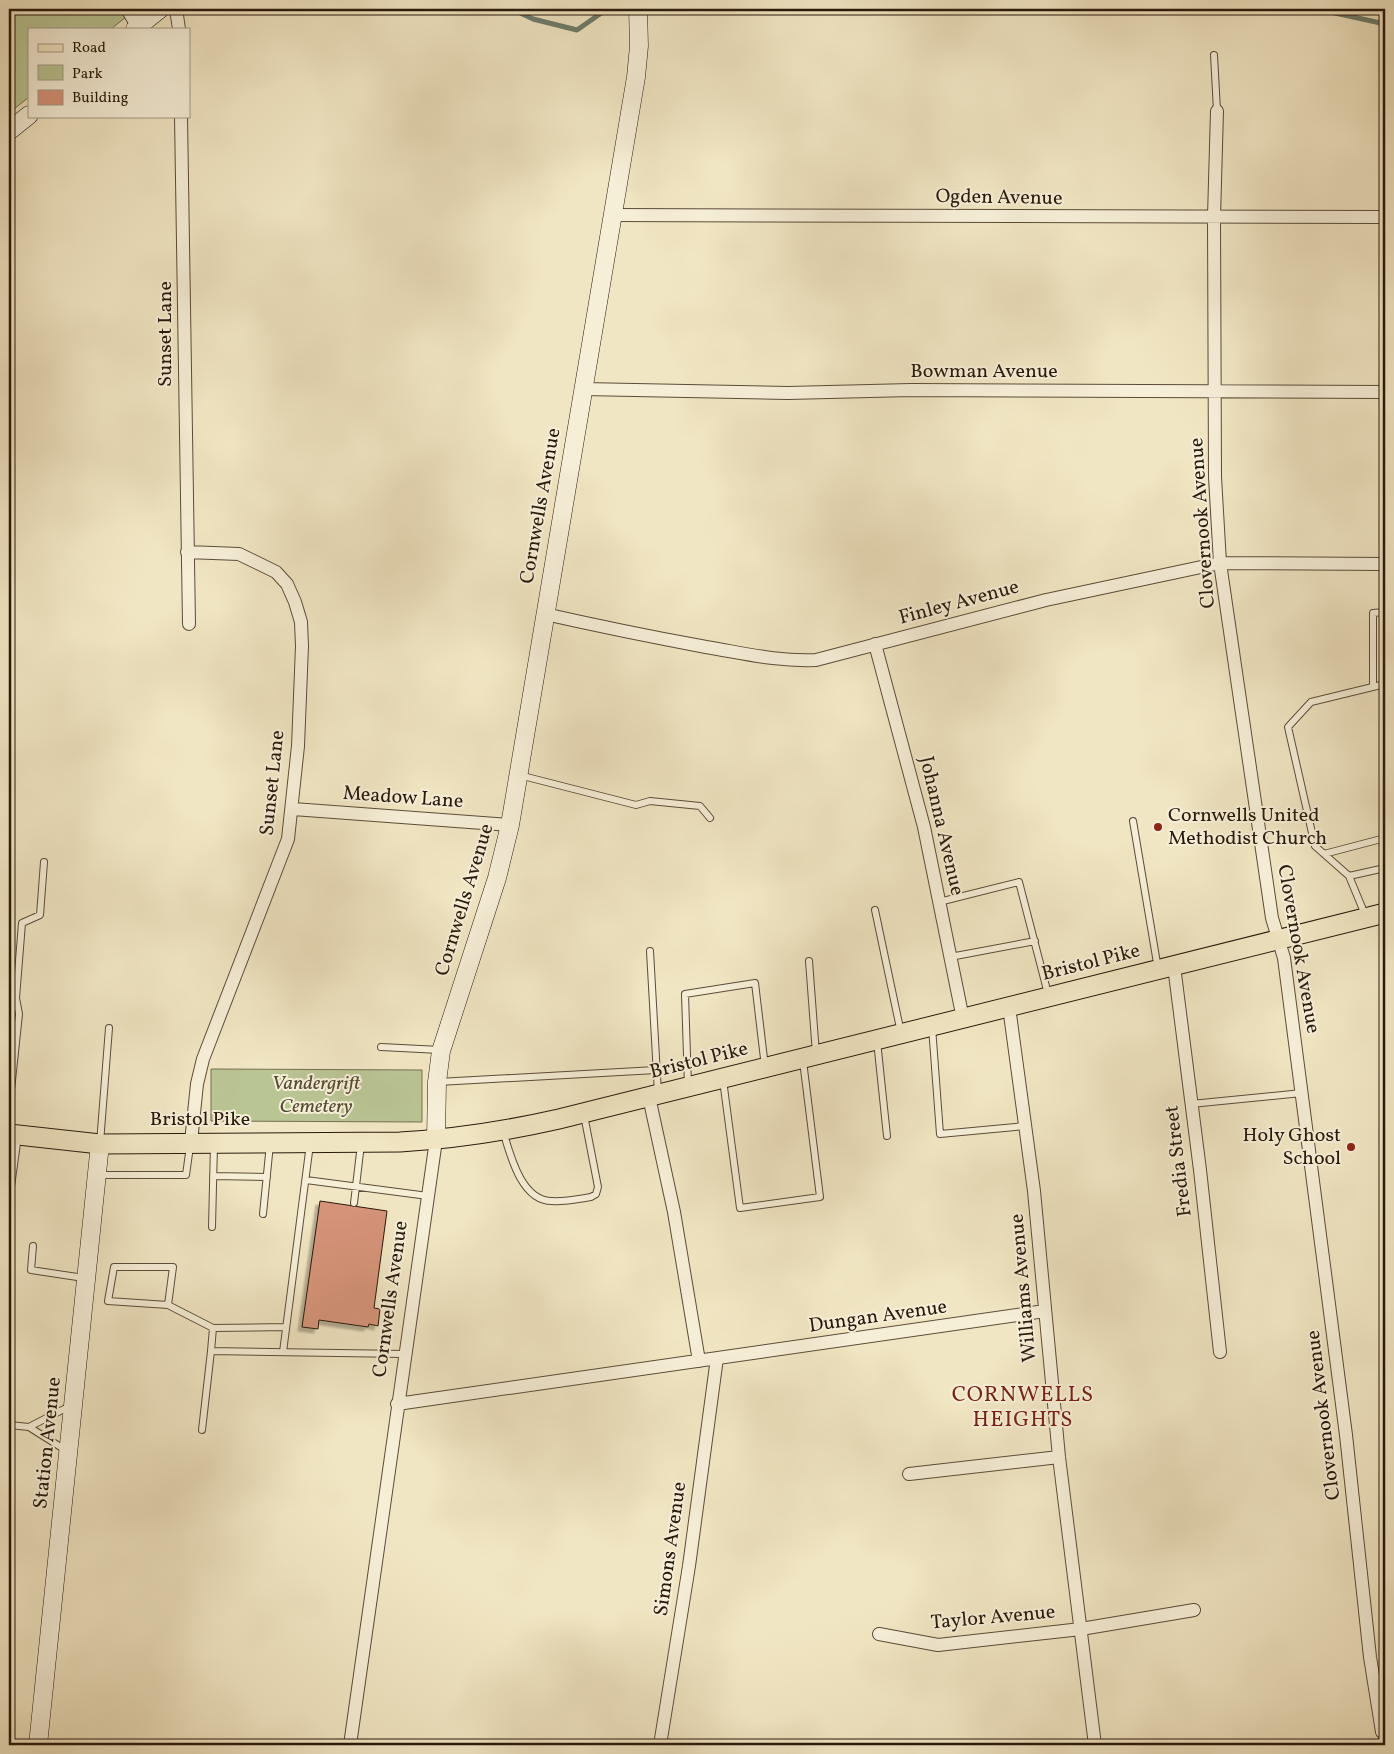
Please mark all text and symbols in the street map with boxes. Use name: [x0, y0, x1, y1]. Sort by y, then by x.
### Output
legend: [28, 28, 190, 118]
text: Road: [72, 38, 106, 59]
text: Park: [72, 64, 103, 85]
text: Building: [72, 88, 129, 109]
street label: Ogden Avenue: [935, 183, 1063, 213]
street label: Sunset Lane: [152, 281, 180, 387]
street label: Bowman Avenue: [910, 358, 1058, 386]
street label: Cornwells Avenue: [514, 426, 568, 586]
street label: Clovernook Avenue: [1183, 437, 1223, 609]
street label: Finley Avenue: [896, 573, 1022, 633]
street label: Sunset Lane: [254, 729, 292, 837]
street label: Johanna Avenue: [911, 754, 971, 898]
street label: Meadow Lane: [342, 780, 464, 816]
place label: Cornwells United Methodist Church: [1168, 802, 1327, 853]
street label: Cornwells Avenue: [429, 820, 501, 980]
marker: Cornwells United Methodist Church: [1152, 821, 1164, 833]
street label: Clovernook Avenue: [1269, 862, 1327, 1036]
street label: Bristol Pike: [1039, 937, 1143, 989]
street label: Bristol Pike: [647, 1035, 751, 1087]
park label: Vandergrift Cemetery: [272, 1070, 360, 1121]
street label: Fredia Street: [1158, 1104, 1200, 1218]
street label: Bristol Pike: [150, 1106, 250, 1134]
place label: Holy Ghost School: [1243, 1122, 1341, 1173]
marker: Holy Ghost School: [1345, 1141, 1357, 1153]
street label: Williams Avenue: [1004, 1213, 1044, 1363]
street label: Cornwells Avenue: [366, 1219, 416, 1379]
street label: Dungan Avenue: [807, 1293, 949, 1341]
street label: Clovernook Avenue: [1300, 1328, 1348, 1502]
street label: Station Avenue: [27, 1376, 69, 1510]
district label: CORNWELLS HEIGHTS: [952, 1380, 1094, 1436]
street label: Simons Avenue: [648, 1480, 694, 1618]
street label: Taylor Avenue: [929, 1599, 1057, 1637]

